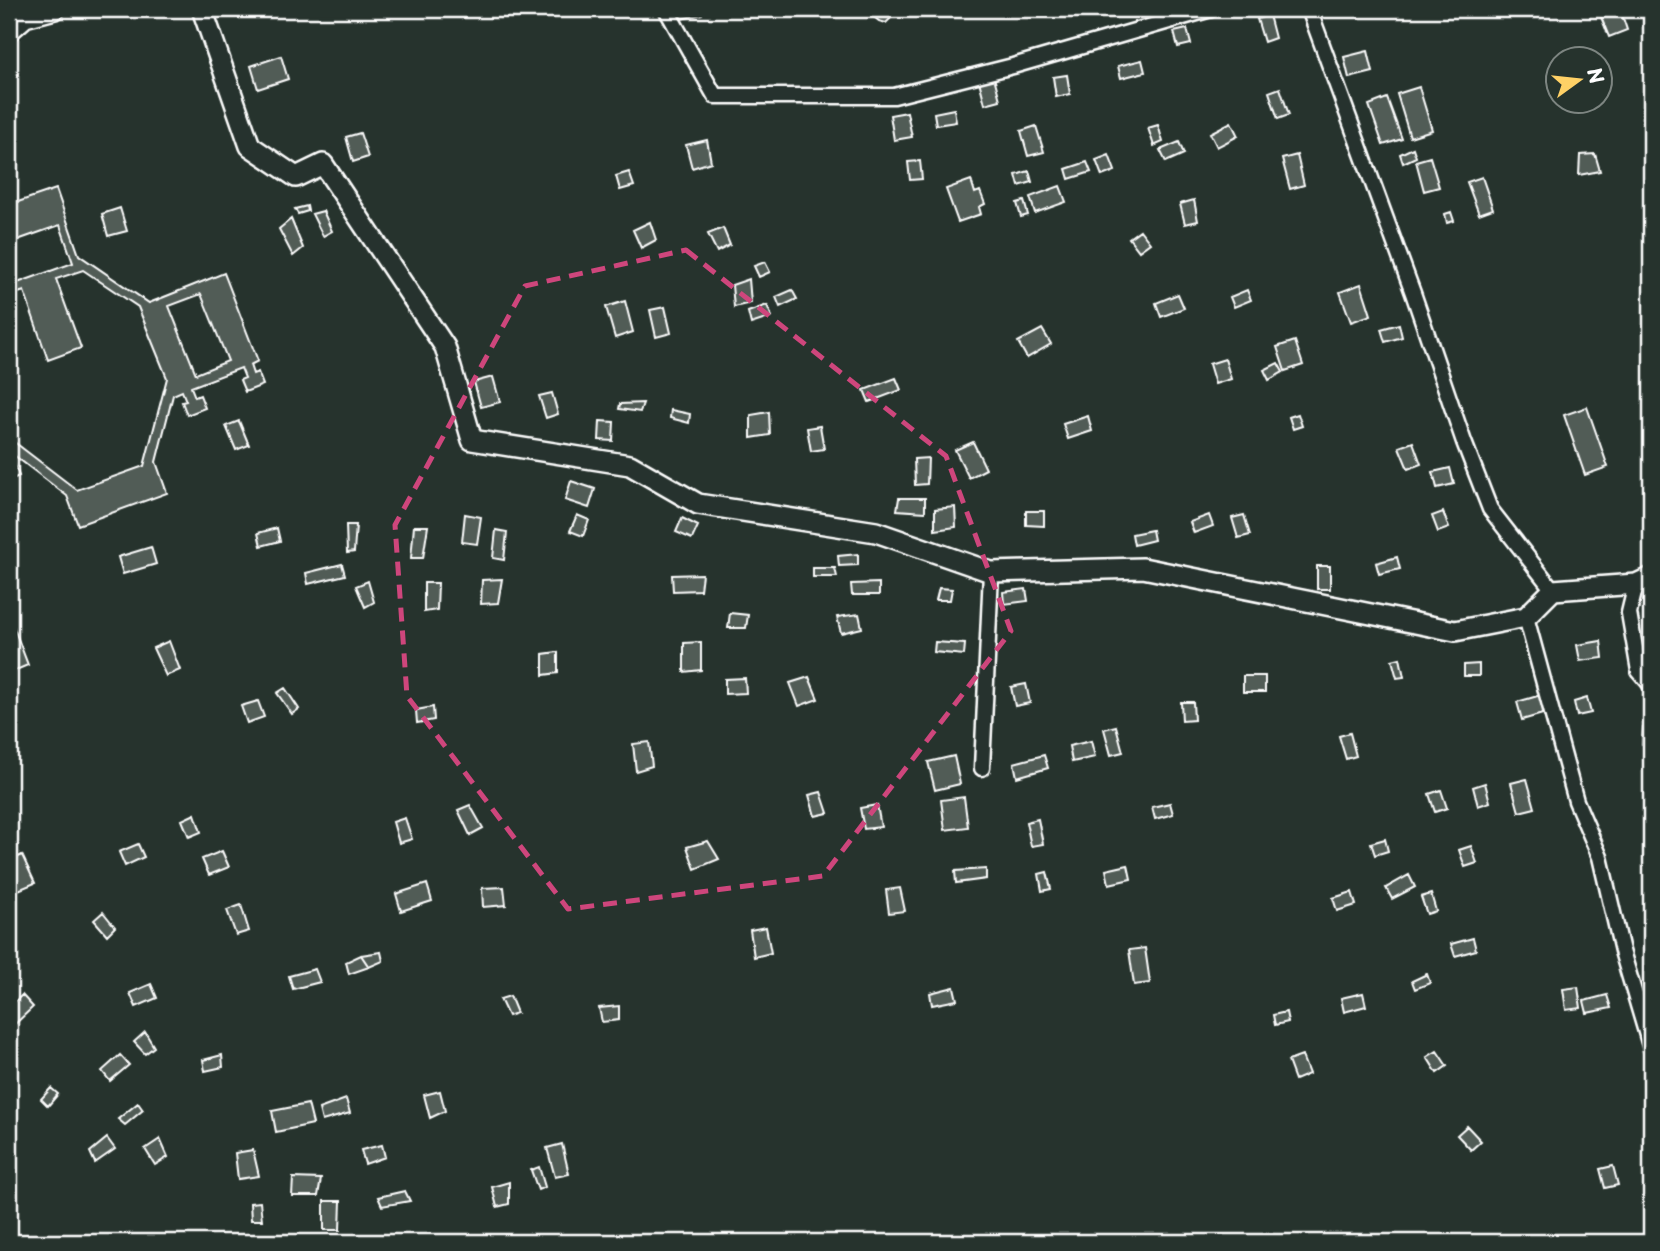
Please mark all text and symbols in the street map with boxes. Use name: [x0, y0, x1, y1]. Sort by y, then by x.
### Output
north arrow: [1544, 46, 1614, 116]
text: N: [1581, 64, 1612, 86]

